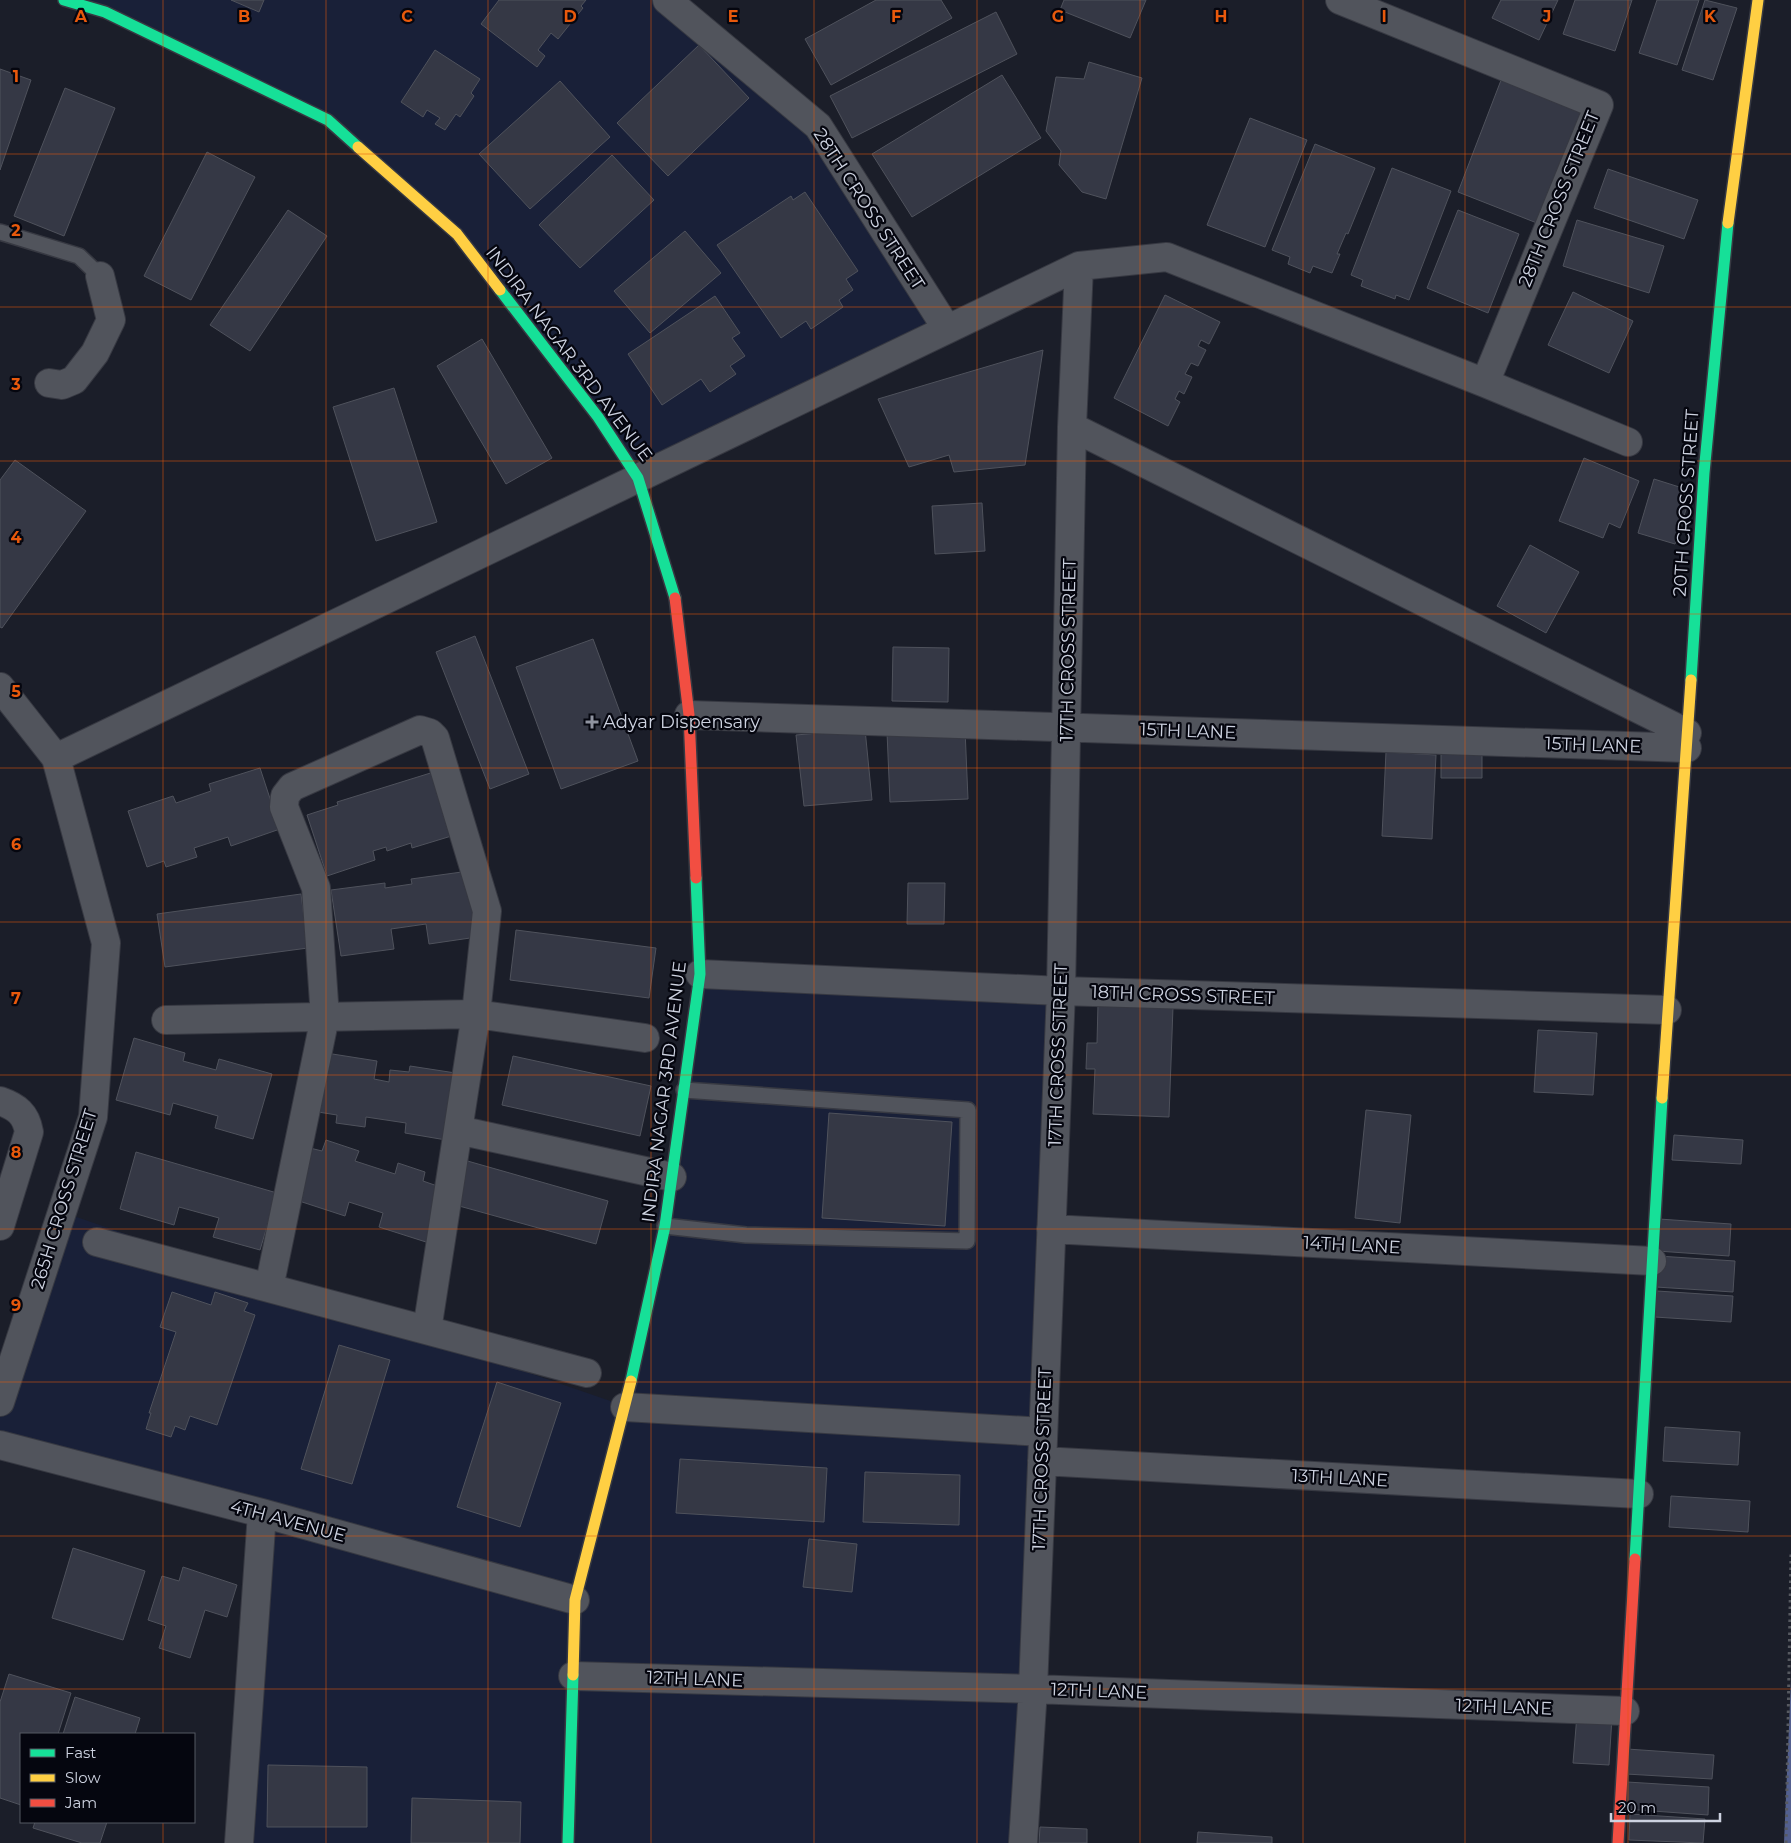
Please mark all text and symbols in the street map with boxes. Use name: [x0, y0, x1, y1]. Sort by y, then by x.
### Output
text: A: [74, 7, 88, 26]
text: B: [238, 7, 250, 26]
text: C: [401, 7, 413, 26]
text: D: [563, 7, 577, 26]
text: E: [728, 7, 738, 26]
text: F: [891, 7, 901, 26]
text: G: [1052, 7, 1064, 26]
text: H: [1215, 7, 1227, 26]
text: I: [1381, 7, 1387, 26]
text: J: [1542, 7, 1551, 26]
text: K: [1704, 7, 1717, 26]
text: 1: [13, 67, 19, 86]
street label: 28TH CROSS STREET: [1514, 107, 1605, 290]
street label: 28TH CROSS STREET: [809, 124, 930, 294]
text: 2: [11, 221, 21, 240]
street label: INDIRA NAGAR 3RD AVENUE: [481, 242, 657, 466]
text: 3: [10, 375, 21, 394]
street label: 20TH CROSS STREET: [1668, 408, 1704, 597]
text: 4: [10, 528, 22, 547]
street label: 17TH CROSS STREET: [1055, 558, 1081, 742]
text: 5: [11, 682, 21, 701]
place label: Adyar Dispensary: [603, 711, 760, 733]
marker: Adyar Dispensary: [585, 715, 599, 729]
street label: 15TH LANE: [1139, 718, 1237, 744]
street label: 15TH LANE: [1544, 732, 1642, 758]
text: 6: [11, 835, 21, 854]
street label: INDIRA NAGAR 3RD AVENUE: [637, 960, 691, 1224]
street label: 17TH CROSS STREET: [1044, 962, 1072, 1147]
street label: 18TH CROSS STREET: [1091, 981, 1276, 1009]
text: 7: [11, 989, 21, 1008]
street label: 265H CROSS STREET: [26, 1106, 102, 1292]
text: 8: [11, 1143, 21, 1162]
street label: 14TH LANE: [1303, 1231, 1401, 1259]
text: 9: [11, 1296, 21, 1315]
street label: 17TH CROSS STREET: [1028, 1366, 1056, 1551]
street label: 13TH LANE: [1291, 1464, 1389, 1492]
street label: 4TH AVENUE: [228, 1495, 348, 1547]
street label: 12TH LANE: [646, 1666, 744, 1692]
street label: 12TH LANE: [1050, 1678, 1148, 1704]
street label: 12TH LANE: [1455, 1694, 1553, 1720]
legend: [20, 1733, 195, 1823]
text: Fast: [65, 1743, 96, 1762]
text: Slow: [65, 1768, 101, 1787]
scale bar: [1611, 1790, 1720, 1822]
text: Jam: [64, 1793, 97, 1812]
text: 20 m: [1618, 1798, 1656, 1817]

